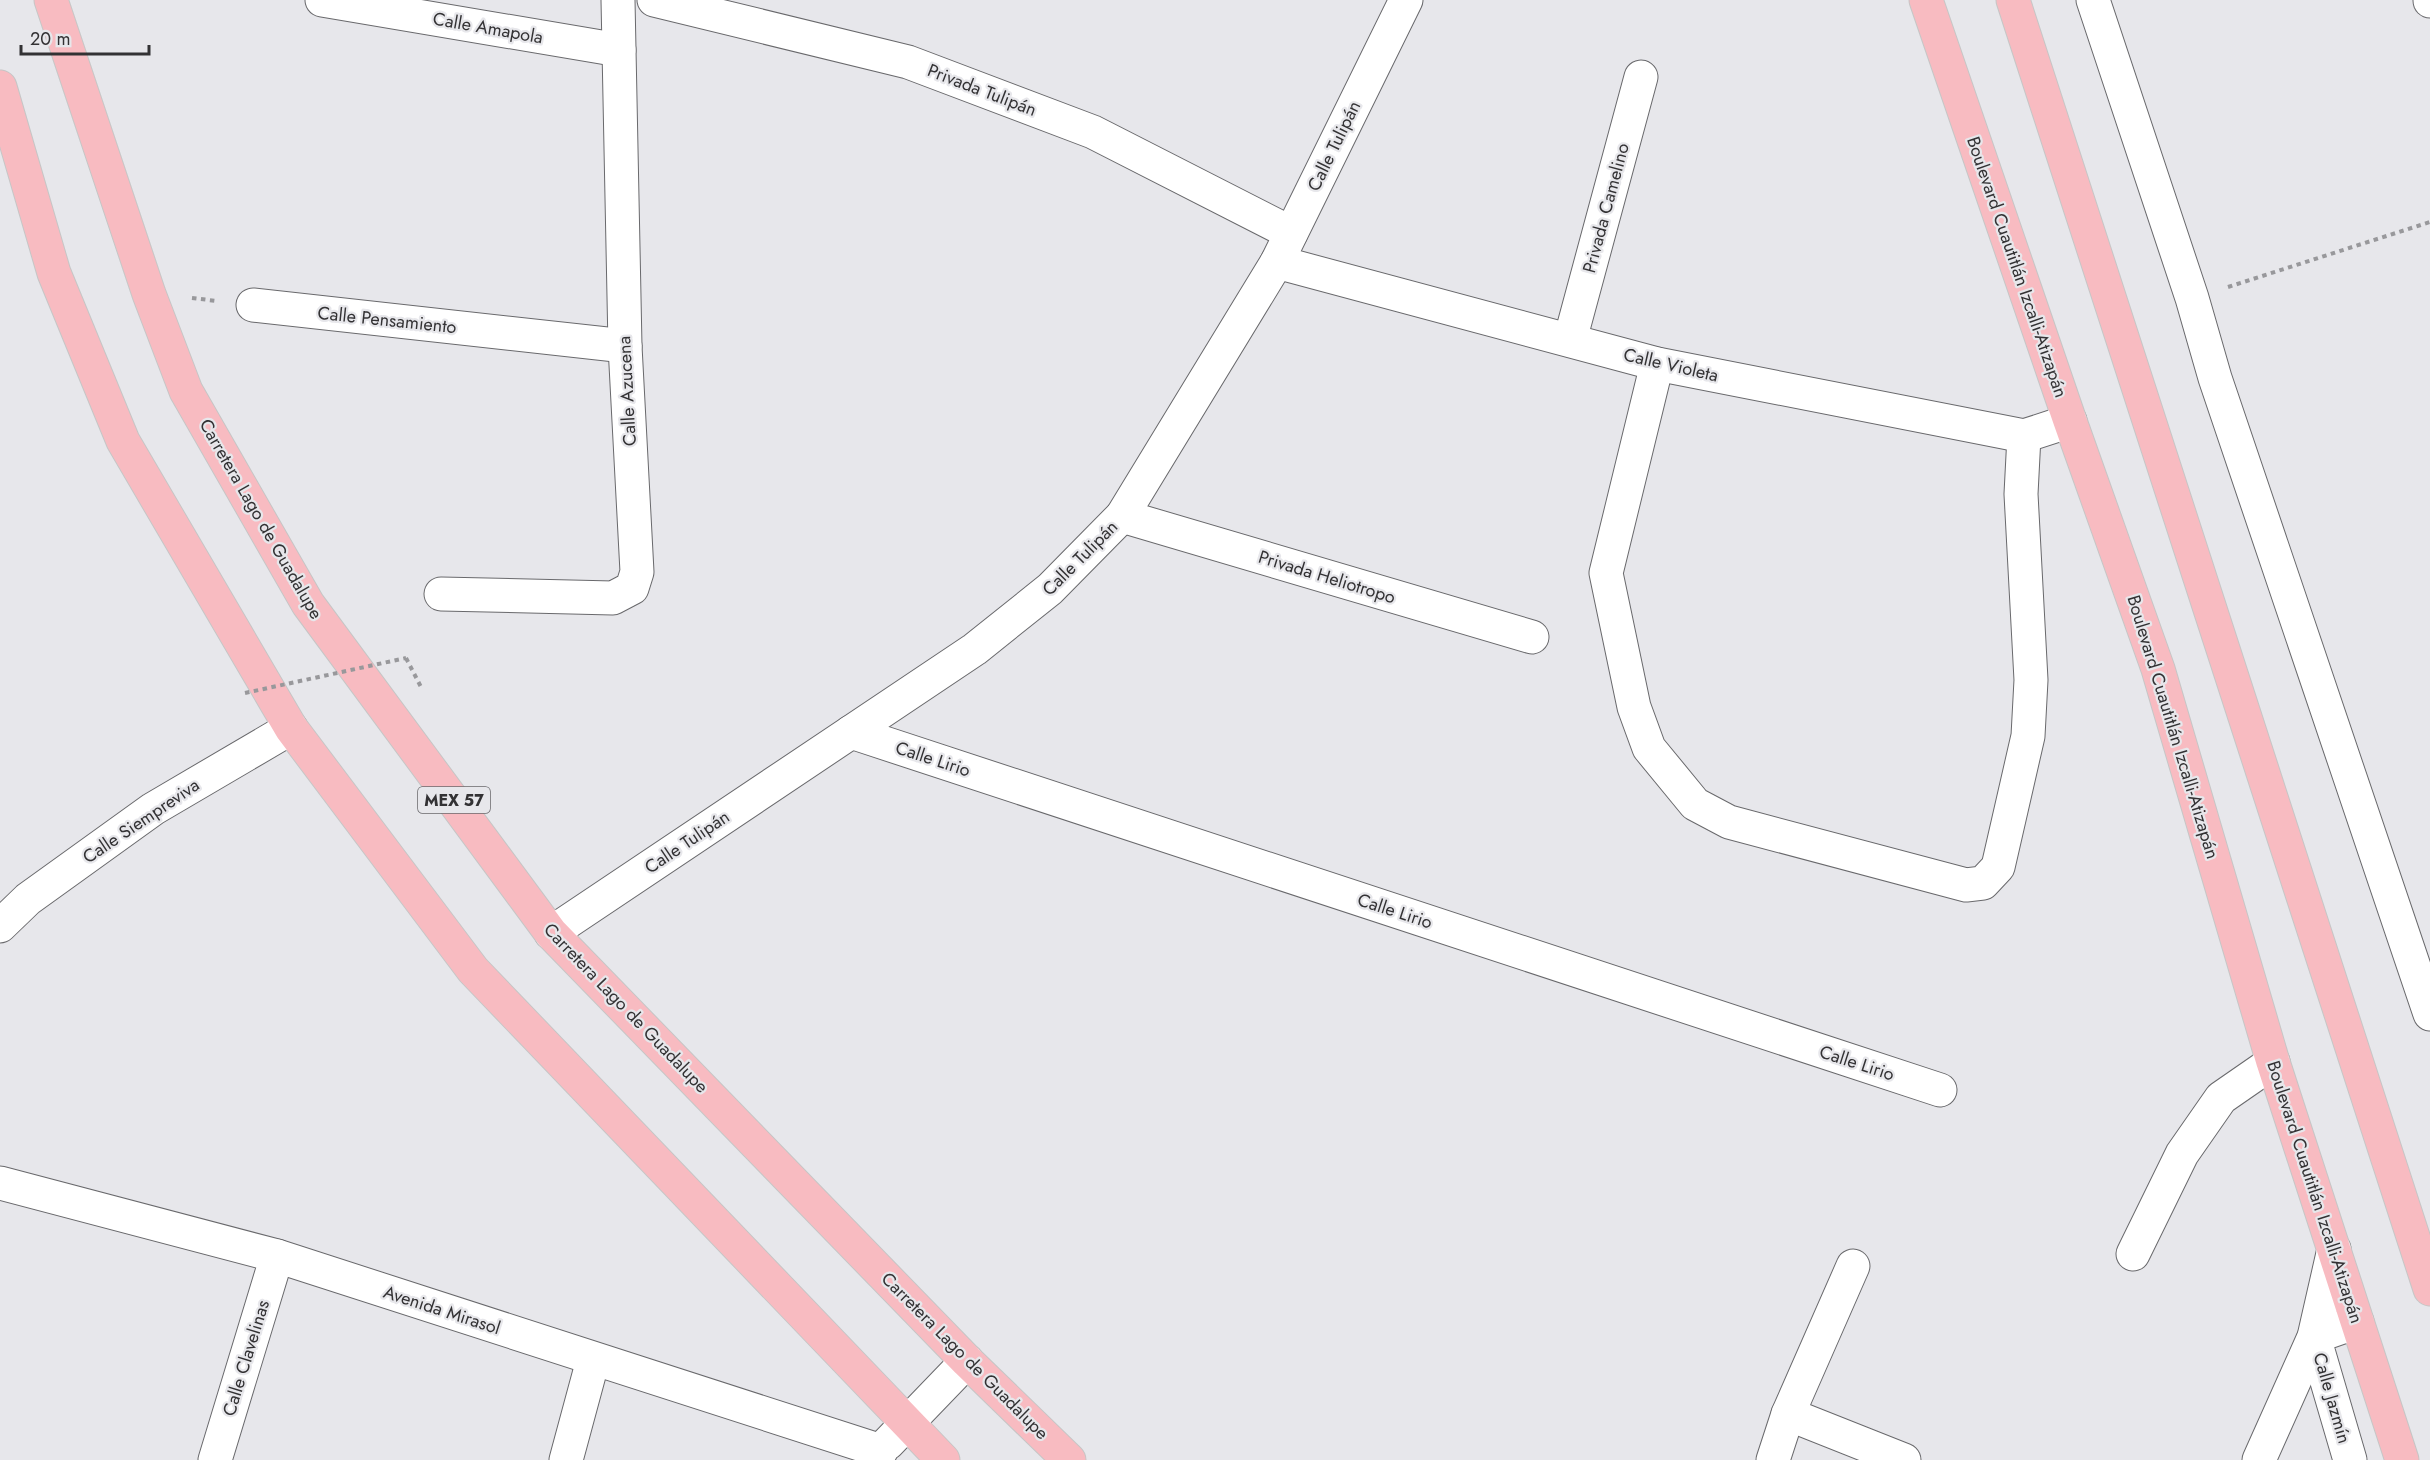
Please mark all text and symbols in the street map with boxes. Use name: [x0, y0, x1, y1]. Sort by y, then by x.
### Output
street label: Calle Amapola: [431, 6, 545, 50]
scale bar: [21, 18, 148, 56]
text: 20 m: [30, 26, 70, 52]
street label: Privada Tulipán: [924, 57, 1040, 123]
street label: Calle Tulipán: [1301, 96, 1367, 196]
street label: Boulevard Cuautitlán Izcalli-Atizapán: [1960, 133, 2074, 401]
street label: Privada Camelino: [1576, 140, 1636, 276]
street label: Calle Pensamiento: [316, 300, 458, 340]
street label: Calle Azucena: [611, 335, 643, 447]
street label: Calle Violeta: [1621, 341, 1721, 389]
street label: Carretera Lago de Guadalupe: [193, 414, 329, 624]
street label: Calle Tulipán: [1036, 514, 1124, 602]
street label: Privada Heliotropo: [1255, 544, 1399, 610]
street label: Boulevard Cuautitlán Izcalli-Atizapán: [2120, 592, 2226, 862]
street label: Calle Lirio: [892, 735, 974, 783]
street label: Calle Siempreviva: [77, 772, 205, 870]
road number: MEX 57: [418, 787, 490, 813]
street label: Calle Tulipán: [639, 804, 735, 880]
street label: Calle Lirio: [1354, 887, 1436, 935]
street label: Carretera Lago de Guadalupe: [538, 917, 714, 1099]
street label: Calle Lirio: [1816, 1039, 1898, 1087]
street label: Boulevard Cuautitlán Izcalli-Atizapán: [2260, 1057, 2370, 1327]
street label: Carretera Lago de Guadalupe: [875, 1266, 1055, 1446]
street label: Avenida Mirasol: [380, 1279, 504, 1341]
street label: Calle Clavelinas: [216, 1297, 276, 1419]
street label: Calle Jazmín: [2307, 1350, 2357, 1446]

